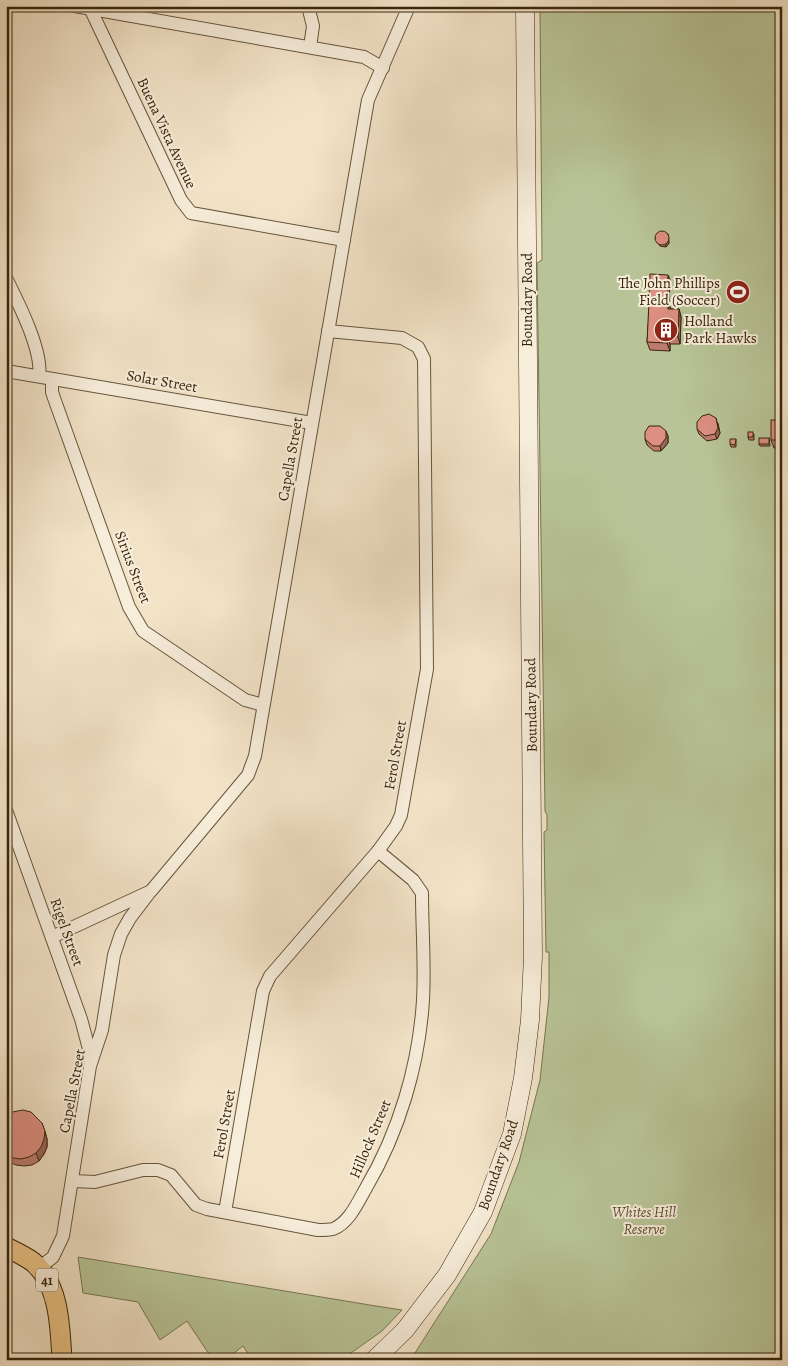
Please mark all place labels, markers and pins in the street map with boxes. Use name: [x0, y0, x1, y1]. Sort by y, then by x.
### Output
place label: The John Phillips Field (Soccer): [618, 273, 720, 310]
sports icon: The John Phillips Field (Soccer): [725, 279, 751, 305]
place label: Holland Park Hawks: [684, 311, 757, 348]
building icon: Holland Park Hawks: [653, 317, 679, 343]

